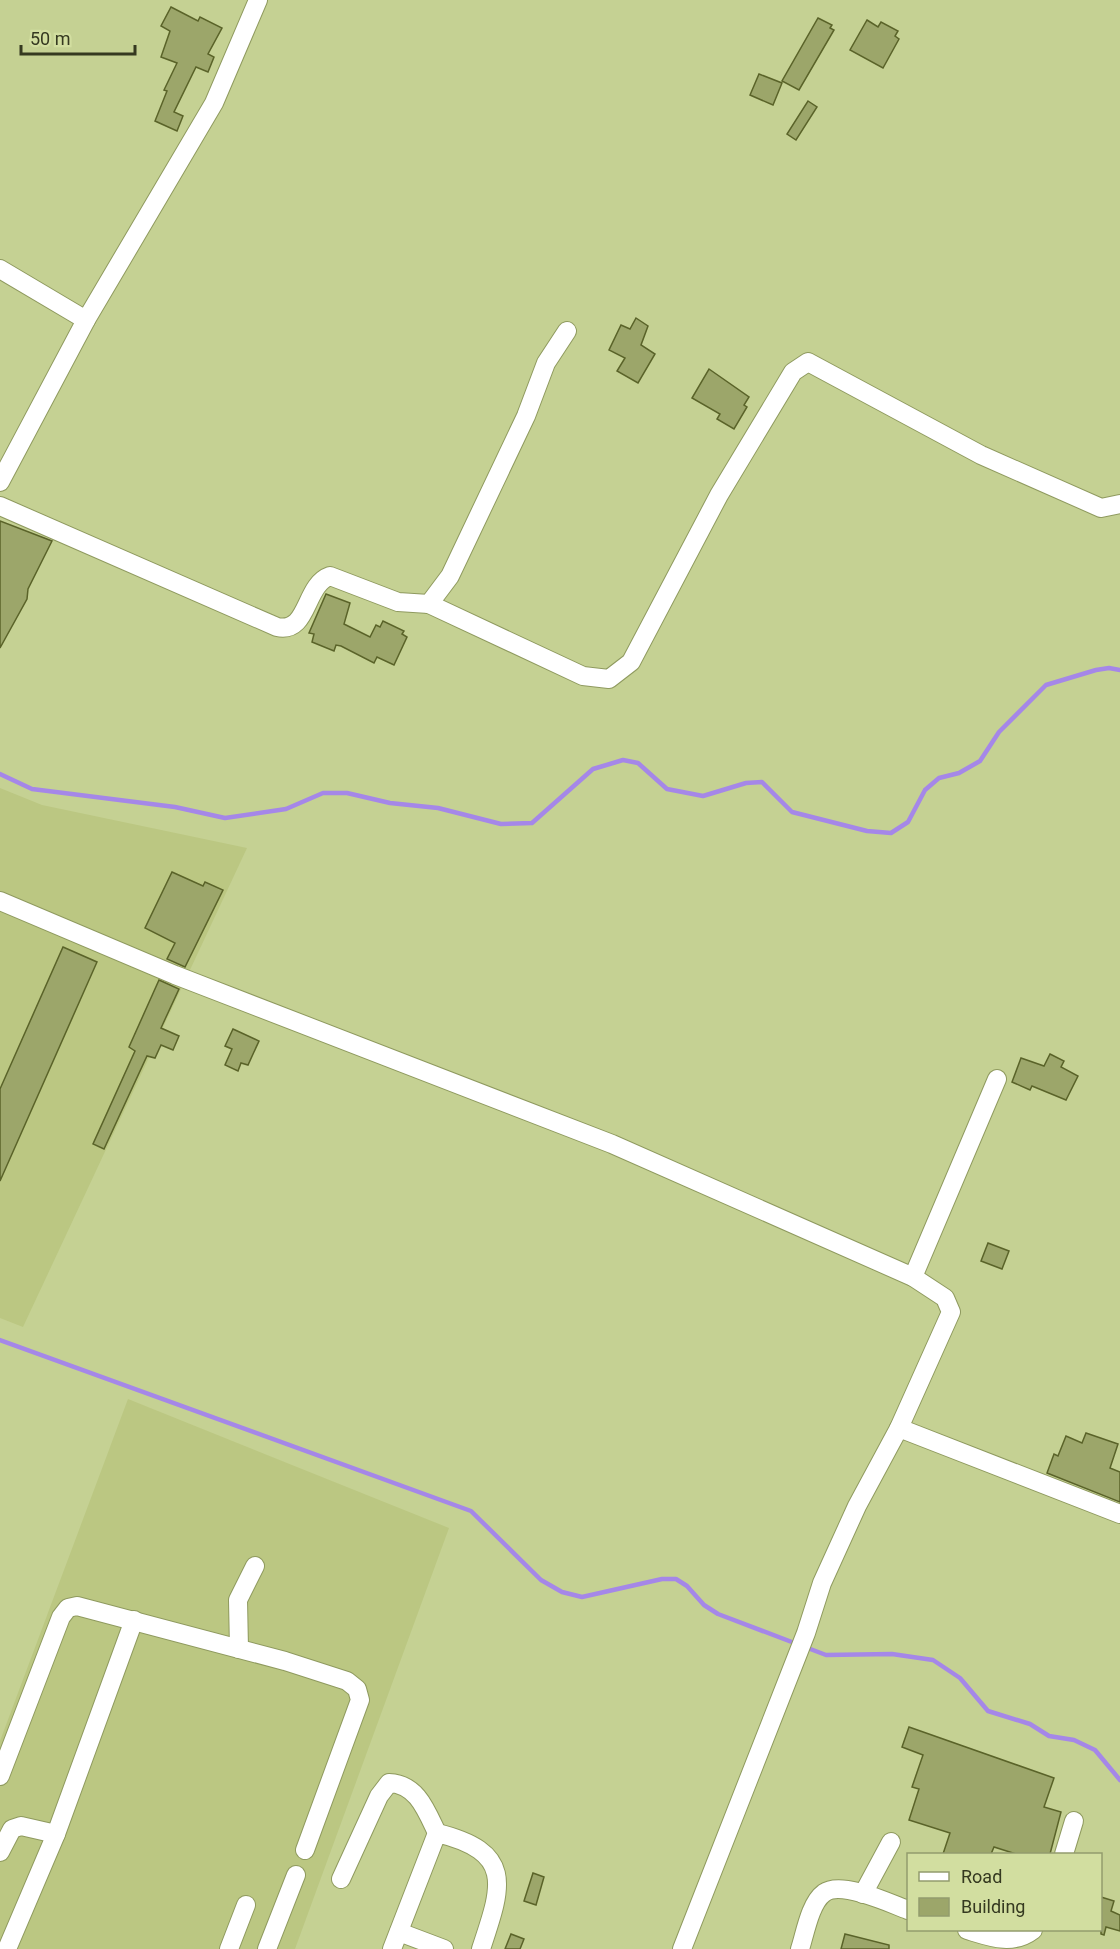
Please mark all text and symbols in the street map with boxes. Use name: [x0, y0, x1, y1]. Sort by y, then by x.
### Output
scale bar: [21, 18, 135, 56]
text: 50 m: [30, 28, 70, 49]
legend: [907, 1853, 1102, 1931]
text: Road: [961, 1866, 1002, 1887]
text: Building: [961, 1896, 1025, 1917]

